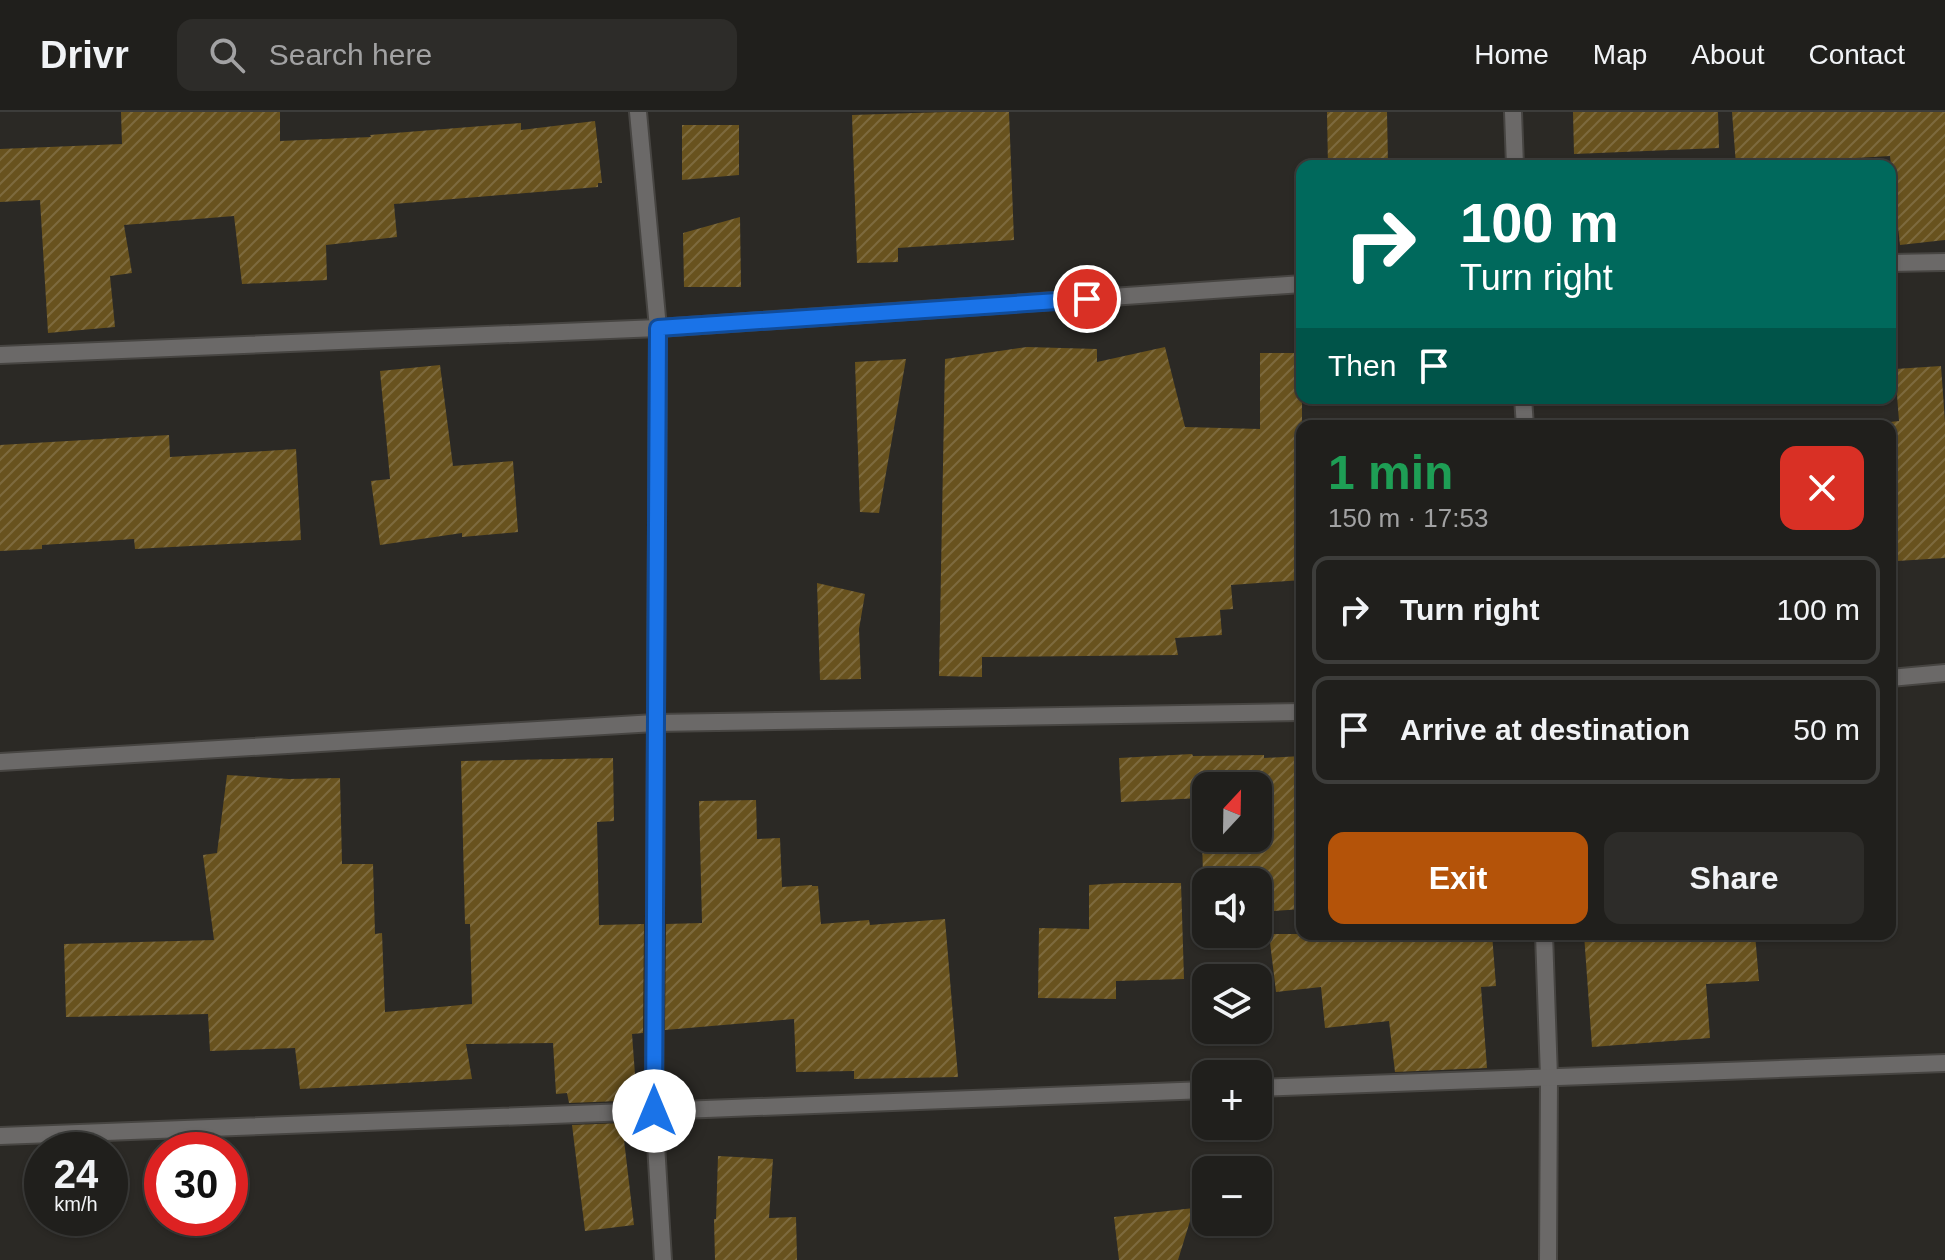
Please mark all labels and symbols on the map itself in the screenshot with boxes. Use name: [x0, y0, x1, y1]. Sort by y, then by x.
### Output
pin: [1053, 265, 1121, 333]
north arrow: [1192, 772, 1272, 852]
position arrow: [612, 1069, 696, 1153]
speed limit sign: 30: [144, 1132, 248, 1236]

